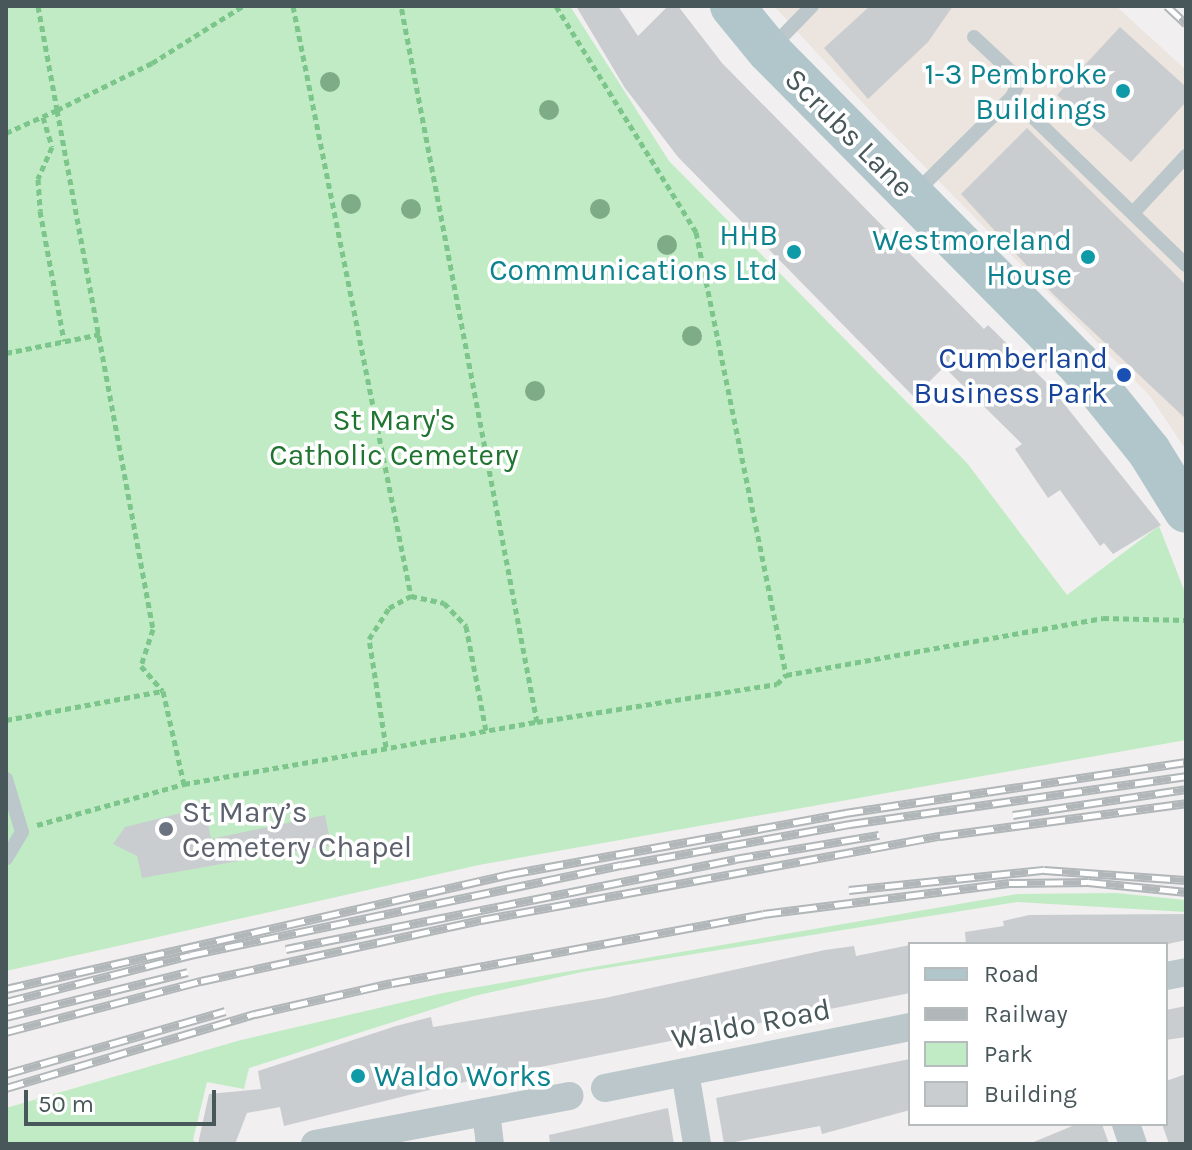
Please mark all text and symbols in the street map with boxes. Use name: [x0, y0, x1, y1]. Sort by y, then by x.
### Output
place label: 1-3 Pembroke Buildings: [924, 56, 1107, 126]
street label: Scrubs Lane: [777, 61, 921, 205]
marker: 1-3 Pembroke Buildings: [1114, 82, 1132, 100]
place label: HHB Communications Ltd: [489, 217, 778, 288]
place label: Westmoreland House: [872, 222, 1072, 292]
marker: HHB Communications Ltd: [785, 243, 803, 261]
marker: Westmoreland House: [1079, 248, 1097, 266]
place label: Cumberland Business Park: [913, 340, 1108, 410]
marker: Cumberland Business Park: [1115, 366, 1133, 384]
park label: St Mary's Catholic Cemetery: [269, 402, 519, 472]
place label: St Mary’s Cemetery Chapel: [182, 794, 412, 864]
marker: St Mary’s Cemetery Chapel: [157, 820, 175, 838]
legend: [908, 942, 1168, 1126]
text: Road: [984, 960, 1039, 988]
street label: Waldo Road: [668, 991, 834, 1057]
text: Railway: [984, 1000, 1068, 1028]
text: Park: [984, 1040, 1033, 1068]
place label: Waldo Works: [374, 1058, 552, 1094]
marker: Waldo Works: [349, 1067, 367, 1085]
scale bar: [28, 1074, 220, 1124]
text: Building: [984, 1080, 1077, 1108]
text: 50 m: [38, 1090, 94, 1118]

